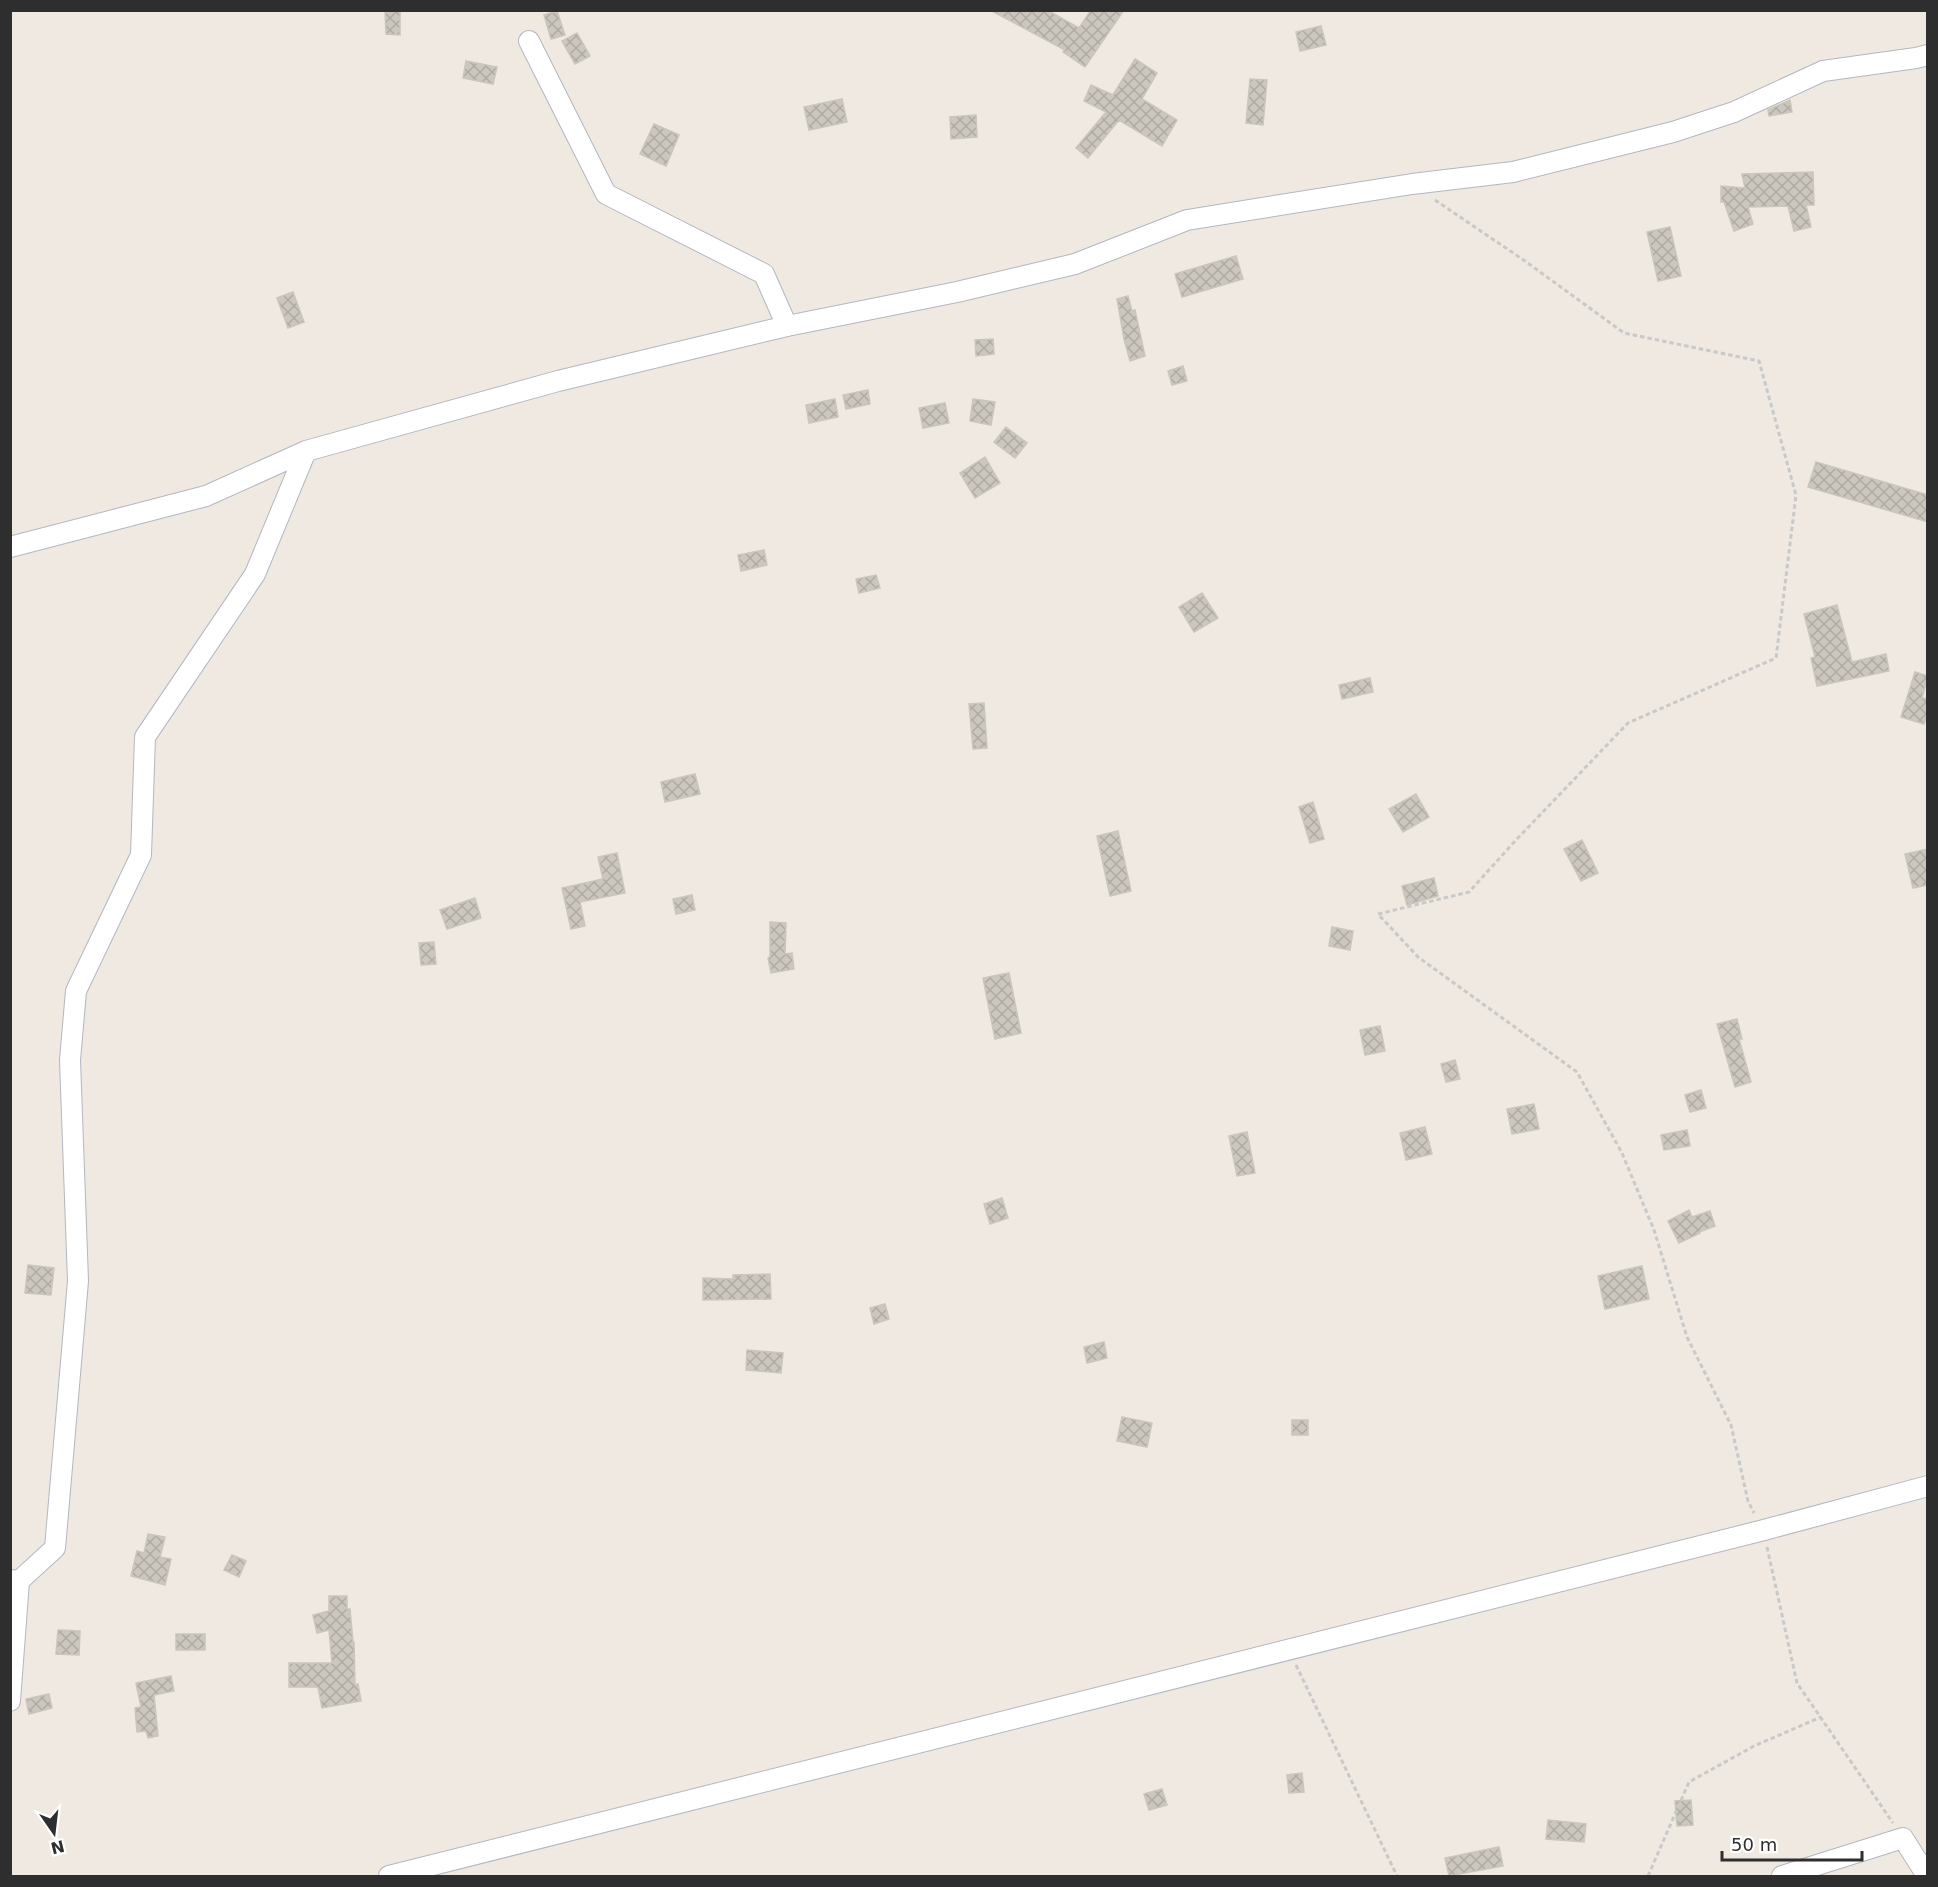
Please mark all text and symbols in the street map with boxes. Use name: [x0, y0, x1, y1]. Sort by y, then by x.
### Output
north arrow: [24, 1803, 84, 1863]
scale bar: [1722, 1824, 1862, 1862]
text: 50 m: [1731, 1834, 1777, 1855]
text: N: [49, 1836, 66, 1858]

